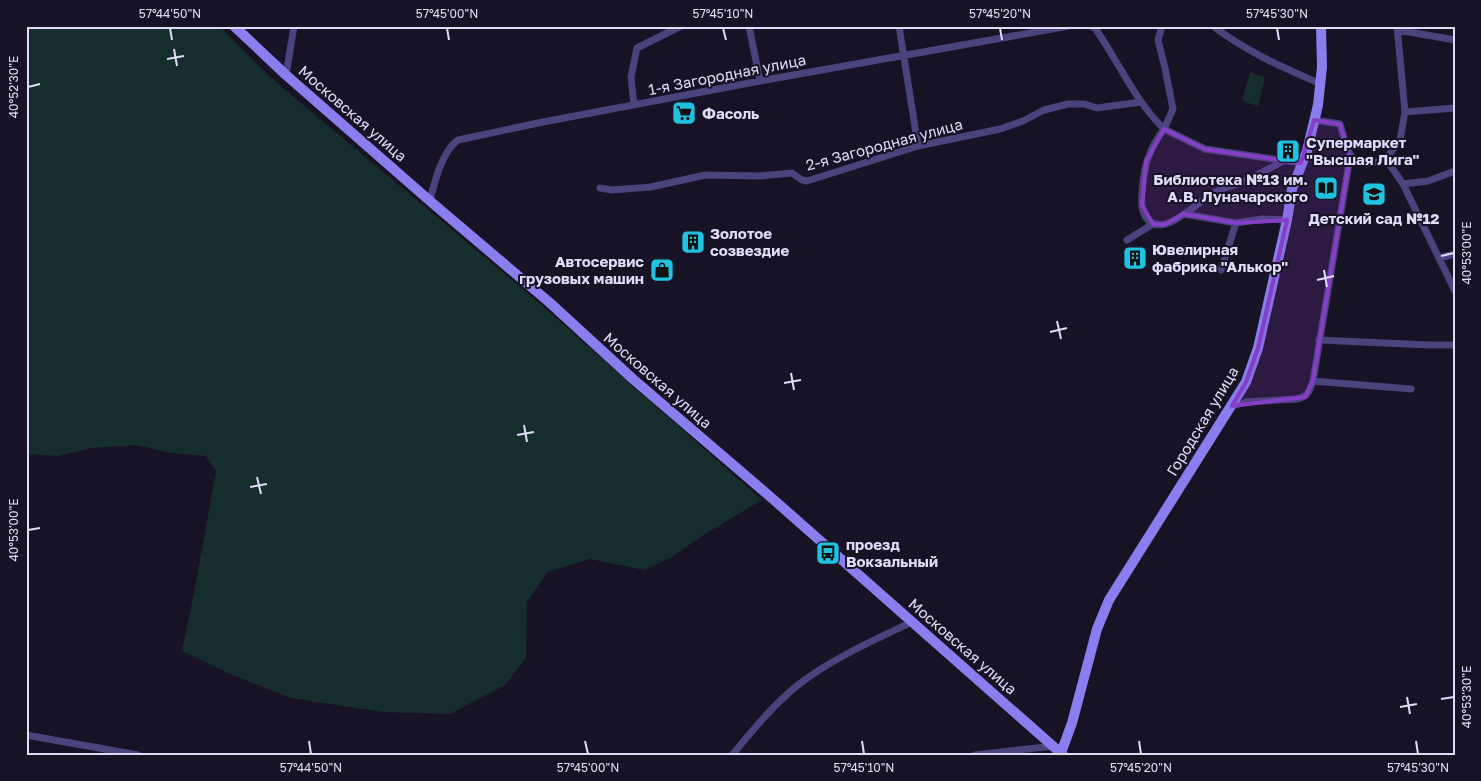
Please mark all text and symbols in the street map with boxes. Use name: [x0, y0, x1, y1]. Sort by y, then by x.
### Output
text: 57°44'50"N: [139, 6, 201, 21]
text: 57°45'00"N: [416, 6, 478, 21]
text: 57°45'10"N: [693, 6, 753, 21]
text: 57°45'20"N: [969, 6, 1031, 21]
text: 57°45'30"N: [1246, 6, 1308, 21]
street label: 1-я Загородная улица: [647, 50, 807, 98]
text: 40°52'30"E: [6, 56, 21, 118]
street label: Московская улица: [295, 61, 411, 165]
supermarket icon: Фасоль: [671, 100, 697, 126]
place label: Фасоль: [702, 104, 759, 122]
street label: 2-я Загородная улица: [804, 114, 964, 174]
place label: Супермаркет "Высшая Лига": [1306, 133, 1419, 168]
building icon: Супермаркет "Высшая Лига": [1275, 138, 1301, 164]
place label: Библиотека №13 им. А.В. Луначарского: [1153, 170, 1308, 205]
library icon: Библиотека №13 им. А.В. Луначарского: [1313, 175, 1339, 201]
school or university icon: Детский сад №12: [1361, 181, 1387, 207]
place label: Детский сад №12: [1309, 209, 1439, 227]
text: 40°53'00"E: [1459, 222, 1474, 284]
place label: Золотое созвездие: [710, 224, 789, 259]
building icon: Золотое созвездие: [680, 229, 706, 255]
place label: Ювелирная фабрика "Алькор": [1152, 240, 1288, 275]
building icon: Ювелирная фабрика "Алькор": [1122, 245, 1148, 271]
place label: Автосервис грузовых машин: [519, 252, 644, 287]
shop icon: Автосервис грузовых машин: [649, 257, 675, 283]
street label: Московская улица: [600, 328, 716, 432]
street label: Городская улица: [1162, 363, 1242, 479]
text: 40°53'00"E: [6, 499, 21, 561]
place label: проезд Вокзальный: [846, 535, 938, 570]
bus stop icon: проезд Вокзальный: [815, 540, 841, 566]
street label: Московская улица: [905, 594, 1021, 698]
text: 40°53'30"E: [1459, 666, 1474, 728]
text: 57°44'50"N: [280, 760, 342, 775]
text: 57°45'00"N: [557, 760, 619, 775]
text: 57°45'10"N: [834, 760, 894, 775]
text: 57°45'20"N: [1110, 760, 1172, 775]
text: 57°45'30"N: [1387, 760, 1449, 775]

